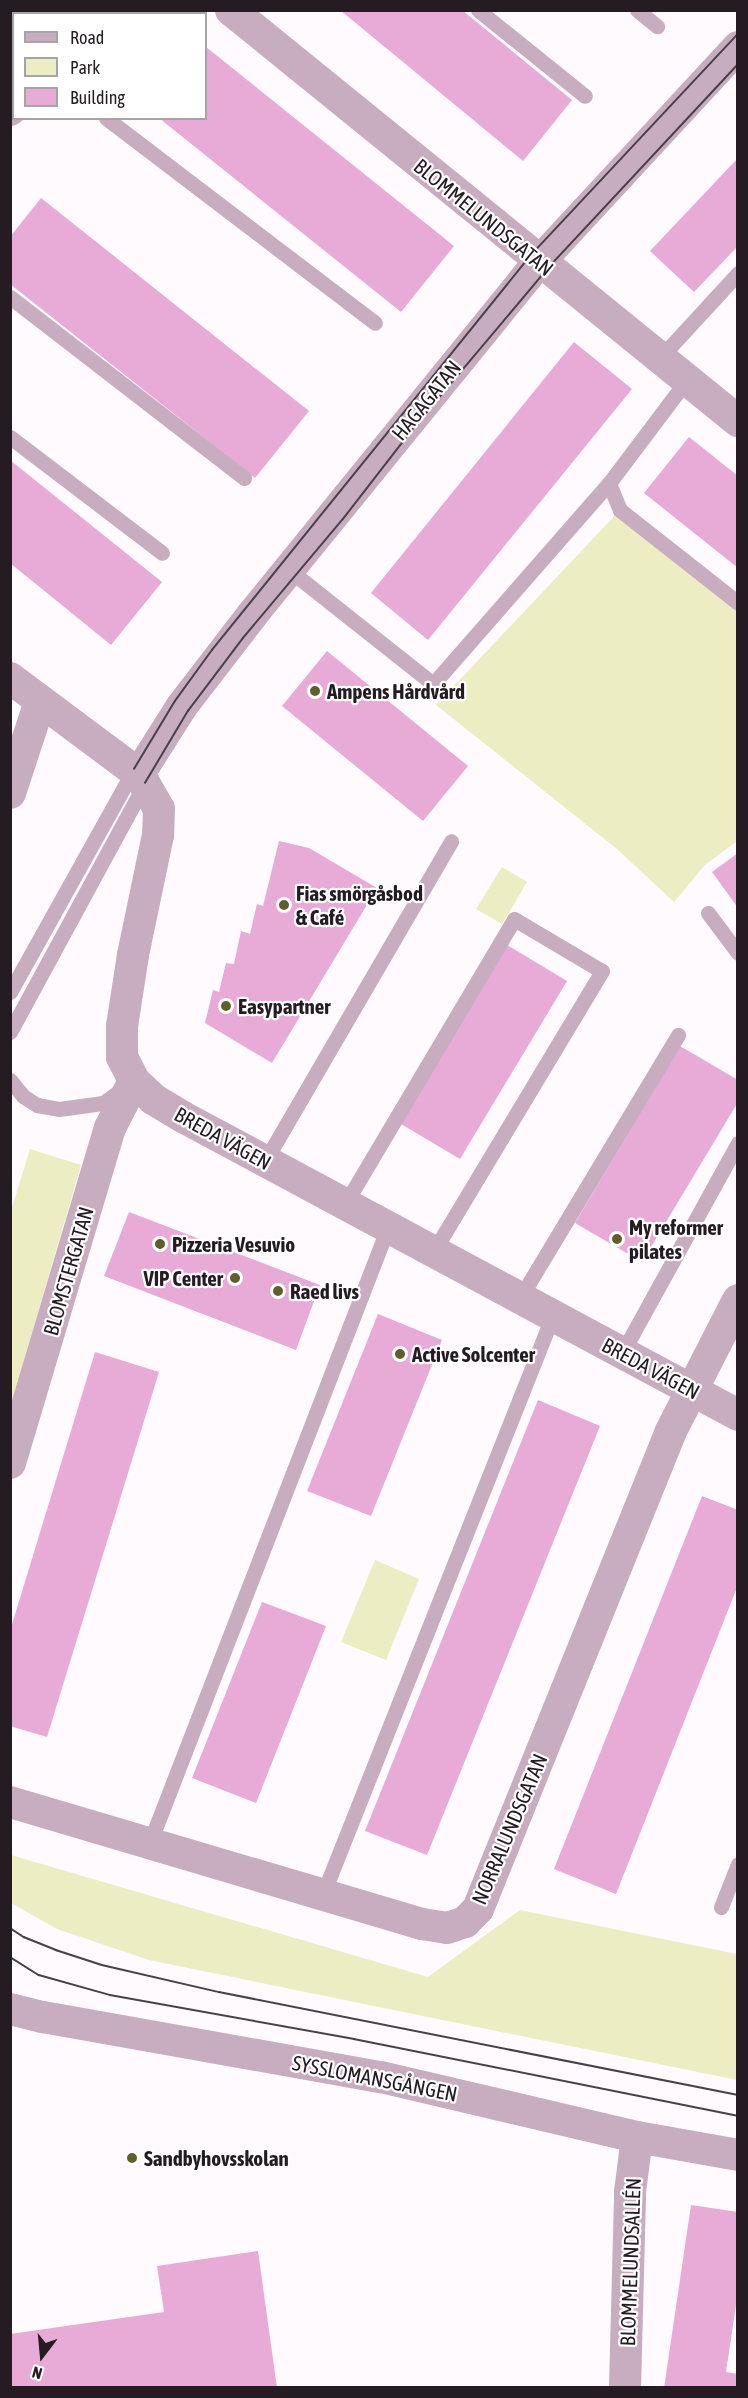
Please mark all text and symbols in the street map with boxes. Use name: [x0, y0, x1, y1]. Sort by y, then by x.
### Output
legend: [12, 12, 207, 120]
text: Road: [70, 27, 104, 48]
text: Park: [70, 57, 100, 78]
text: Building: [70, 87, 125, 108]
street label: BLOMMELUNDSGATAN: [409, 153, 559, 281]
street label: HAGAGATAN: [386, 355, 466, 445]
place label: Ampens Hårdvård: [327, 678, 465, 704]
marker: Ampens Hårdvård: [308, 684, 322, 698]
place label: Fias smörgåsbod & Café: [296, 880, 423, 930]
marker: Fias smörgåsbod & Café: [277, 898, 291, 912]
place label: Easypartner: [238, 993, 330, 1019]
marker: Easypartner: [219, 999, 233, 1013]
street label: BREDA VÄGEN: [170, 1101, 276, 1175]
street label: BLOMSTERGATAN: [38, 1204, 98, 1338]
place label: My reformer pilates: [629, 1214, 723, 1264]
place label: Pizzeria Vesuvio: [172, 1231, 295, 1257]
marker: My reformer pilates: [610, 1232, 624, 1246]
marker: Pizzeria Vesuvio: [153, 1237, 167, 1251]
place label: VIP Center: [143, 1265, 223, 1291]
marker: VIP Center: [228, 1271, 242, 1285]
place label: Raed livs: [290, 1278, 359, 1304]
marker: Raed livs: [271, 1284, 285, 1298]
street label: BREDA VÄGEN: [598, 1332, 704, 1404]
place label: Active Solcenter: [412, 1341, 535, 1367]
marker: Active Solcenter: [393, 1347, 407, 1361]
street label: NORRALUNDSGATAN: [466, 1750, 552, 1908]
street label: SYSSLOMANSGÅNGEN: [290, 2050, 460, 2106]
place label: Sandbyhovsskolan: [144, 2145, 289, 2171]
marker: Sandbyhovsskolan: [125, 2151, 139, 2165]
street label: BLOMMELUNDSALLÉN: [614, 2177, 646, 2347]
north arrow: [12, 2326, 72, 2386]
text: N: [30, 2363, 44, 2383]

